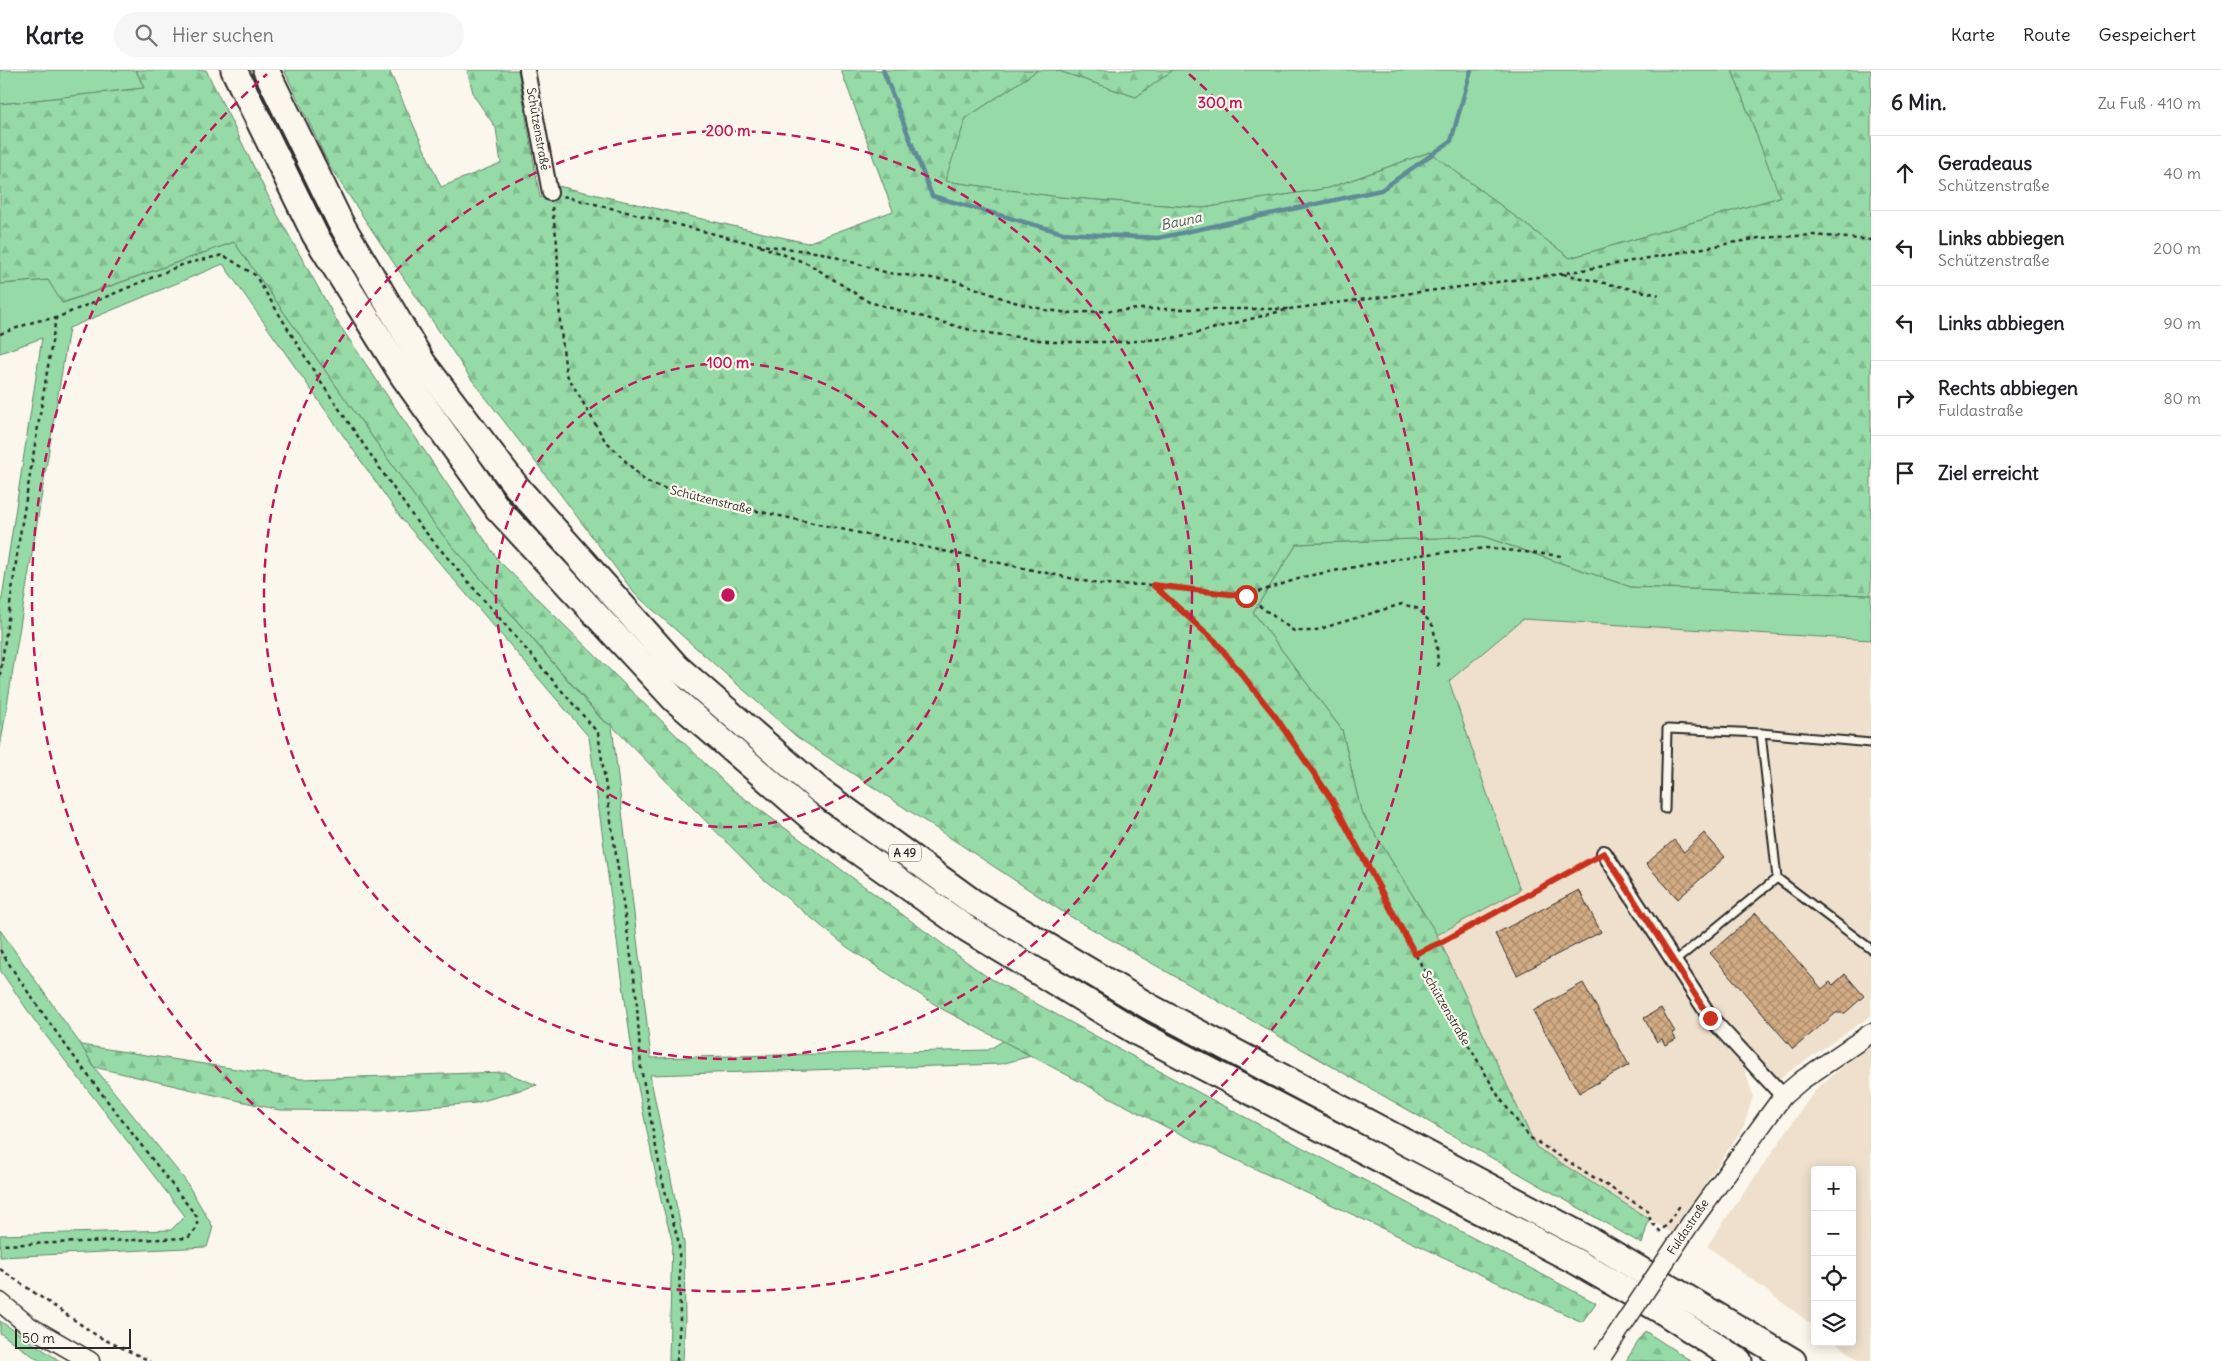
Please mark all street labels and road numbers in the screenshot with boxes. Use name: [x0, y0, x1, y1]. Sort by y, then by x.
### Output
street label: Schützenstraße: [524, 86, 553, 171]
street label: Schützenstraße: [669, 482, 754, 517]
road number: A 49: [889, 844, 921, 861]
street label: Schützenstraße: [1419, 968, 1474, 1048]
street label: Fuldastraße: [1663, 1196, 1712, 1257]

